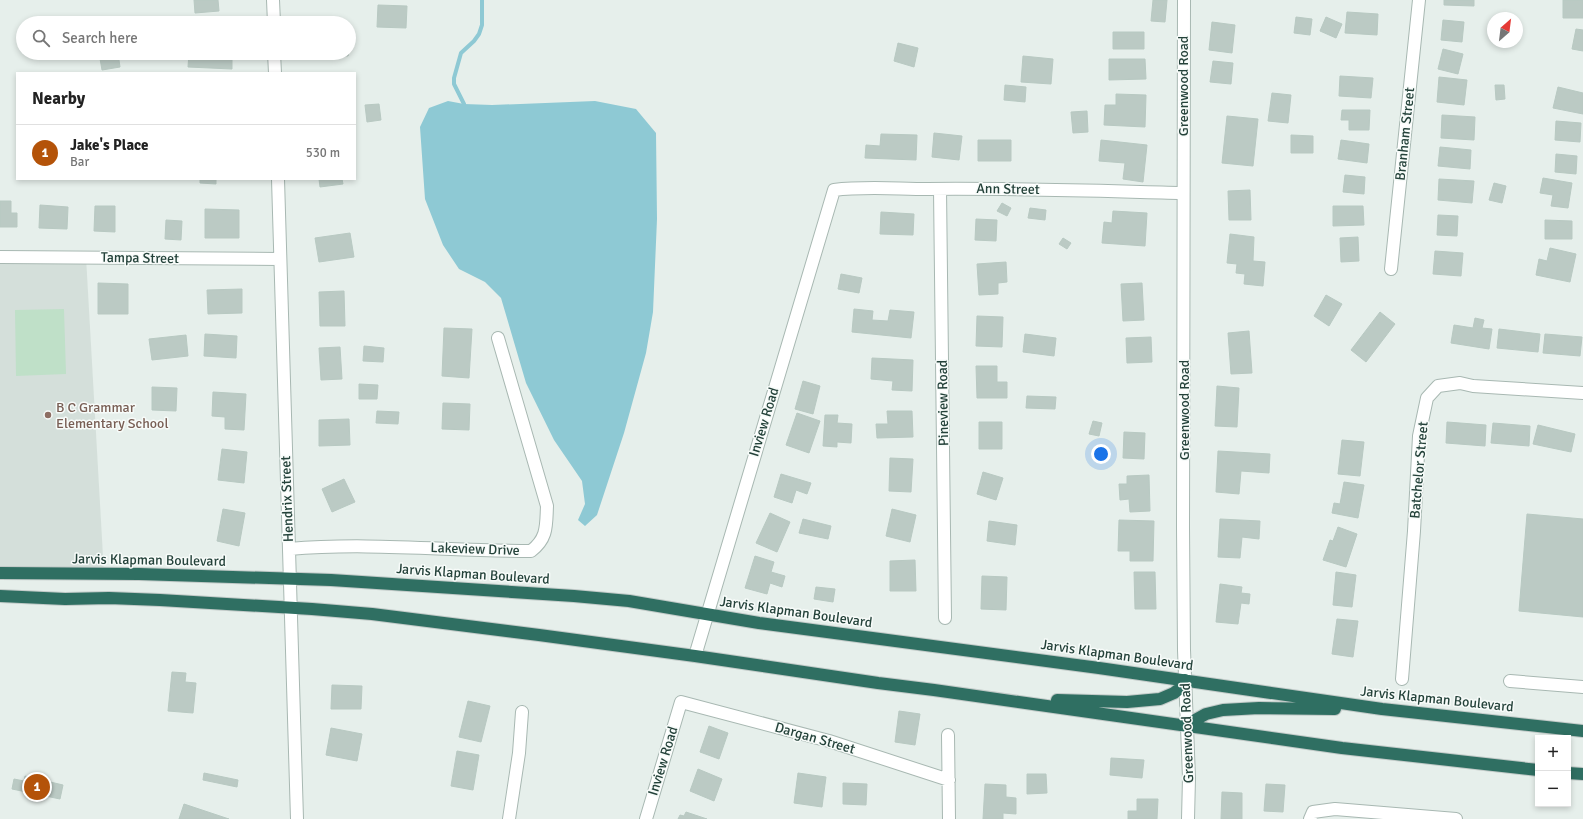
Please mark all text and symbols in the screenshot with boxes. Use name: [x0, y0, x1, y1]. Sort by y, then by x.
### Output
north arrow: [1487, 12, 1523, 48]
search box: [16, 16, 356, 60]
icon: search: [30, 27, 52, 49]
text: Search here: [62, 29, 138, 47]
street label: Greenwood Road: [1175, 36, 1192, 136]
street label: Branham Street: [1392, 87, 1418, 181]
text: Nearby: [32, 88, 85, 109]
text: Jake's Place: [70, 136, 149, 154]
text: 1: [41, 145, 49, 161]
text: 530 m: [306, 145, 340, 161]
text: Bar: [70, 154, 89, 170]
street label: Ann Street: [976, 180, 1040, 198]
street label: Tampa Street: [101, 249, 179, 267]
street label: Pineview Road: [934, 360, 952, 446]
street label: Greenwood Road: [1176, 360, 1193, 460]
street label: Inview Road: [745, 385, 783, 459]
place label: B C Grammar Elementary School: [56, 399, 169, 432]
marker: B C Grammar Elementary School: [43, 410, 53, 420]
street label: Batchelor Street: [1406, 421, 1432, 519]
your location: [1091, 444, 1111, 464]
street label: Hendrix Street: [277, 455, 297, 543]
street label: Lakeview Drive: [430, 539, 520, 559]
street label: Jarvis Klapman Boulevard: [72, 550, 226, 570]
street label: Jarvis Klapman Boulevard: [396, 560, 550, 588]
street label: Jarvis Klapman Boulevard: [719, 593, 873, 631]
street label: Jarvis Klapman Boulevard: [1040, 636, 1194, 674]
street label: Greenwood Road: [1177, 683, 1197, 783]
street label: Jarvis Klapman Boulevard: [1360, 683, 1514, 715]
street label: Dargan Street: [773, 718, 857, 758]
street label: Inview Road: [644, 724, 682, 798]
map controls: [1535, 735, 1571, 807]
button: +: [1535, 735, 1571, 771]
button: −: [1535, 771, 1571, 807]
pin: 1: [24, 772, 50, 802]

